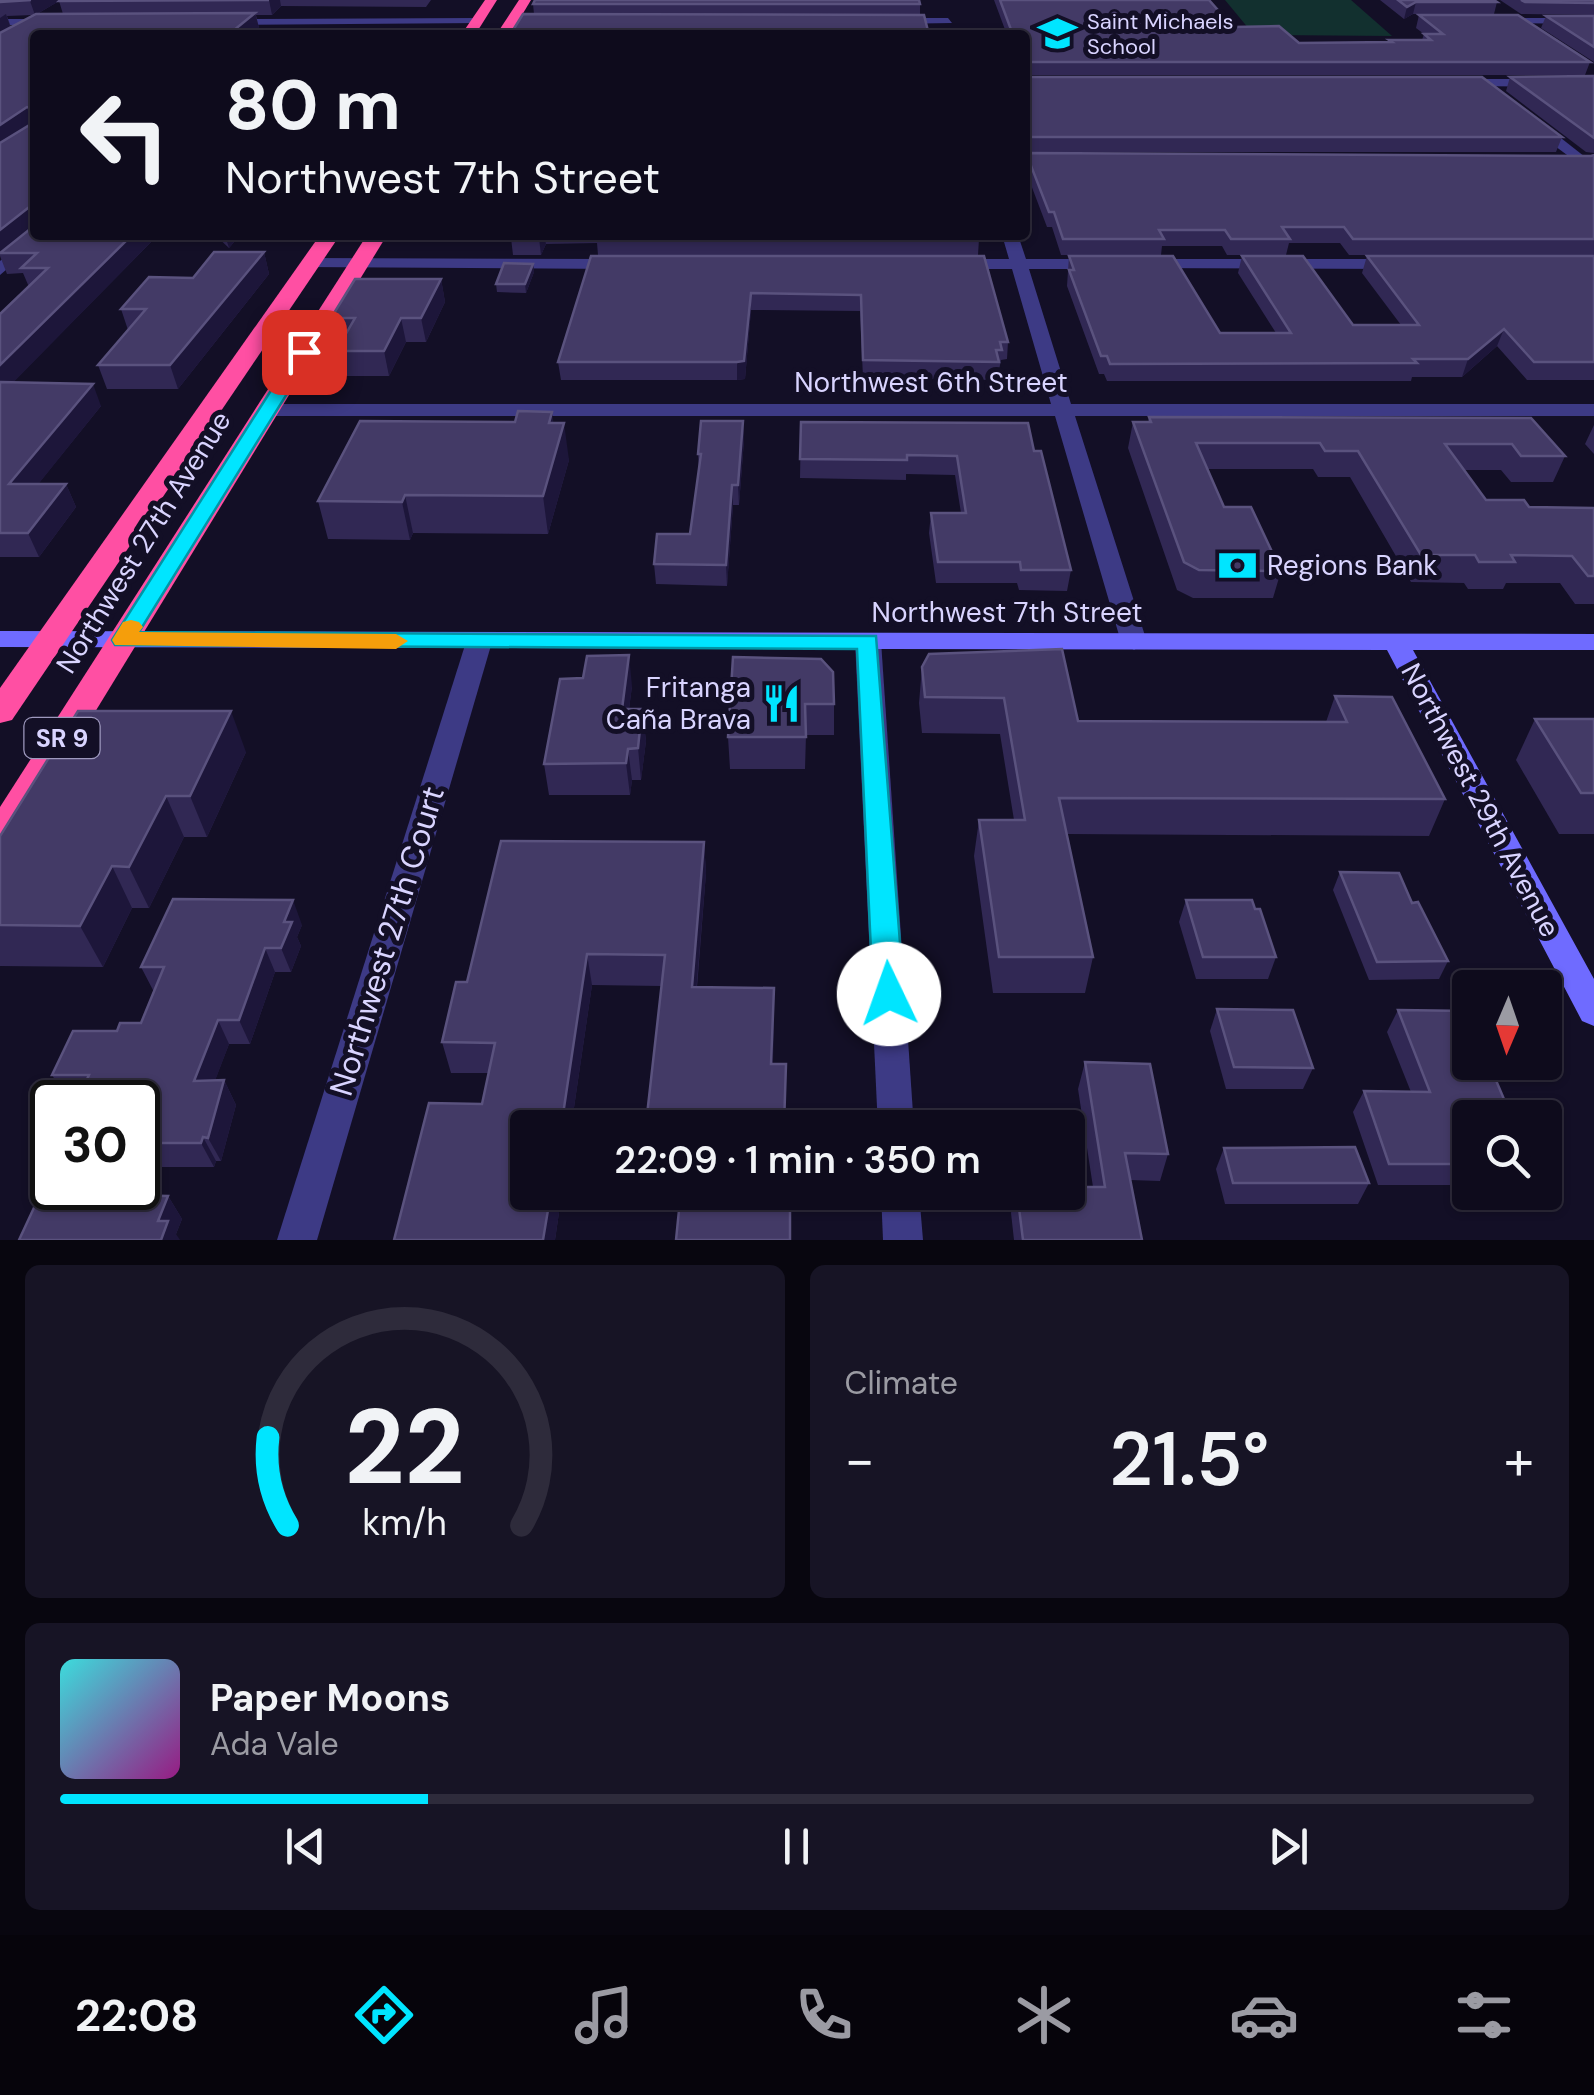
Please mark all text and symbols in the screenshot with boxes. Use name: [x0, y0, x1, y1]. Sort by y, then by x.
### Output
place label: Saint Michaels School: [1087, 7, 1234, 61]
school or university icon: Saint Michaels School: [1036, 13, 1078, 55]
text: 80 m: [225, 60, 401, 151]
icon: left: [60, 70, 190, 200]
text: Northwest 7th Street: [225, 148, 660, 207]
pin: [262, 310, 347, 395]
icon: arrive: [277, 325, 332, 380]
street label: Northwest 6th Street: [794, 364, 1068, 401]
street label: Northwest 27th Avenue: [48, 404, 239, 680]
bank icon: Regions Bank: [1216, 544, 1258, 586]
place label: Regions Bank: [1267, 547, 1437, 584]
street label: Northwest 7th Street: [872, 594, 1142, 631]
street label: Northwest 29th Avenue: [1393, 657, 1569, 944]
place label: Fritanga Caña Brava: [606, 669, 751, 738]
restaurant icon: Fritanga Caña Brava: [760, 682, 802, 724]
road number: SR 9: [24, 718, 100, 758]
street label: Northwest 27th Court: [320, 781, 454, 1101]
position arrow: [837, 942, 941, 1046]
north arrow: [1452, 970, 1562, 1080]
map controls: [1452, 970, 1562, 1210]
speed limit sign: 30: [30, 1080, 160, 1210]
button: search: [1452, 1100, 1562, 1210]
text: 22:09 · 1 min · 350 m: [614, 1135, 981, 1185]
text: Climate: [845, 1362, 958, 1404]
text: 22: [345, 1380, 465, 1515]
text: 21.5°: [1109, 1411, 1269, 1508]
text: −: [845, 1424, 875, 1496]
text: +: [1504, 1424, 1534, 1496]
text: km/h: [363, 1500, 447, 1546]
text: Paper Moons: [210, 1673, 450, 1723]
text: Ada Vale: [210, 1723, 339, 1765]
icon: previous: [278, 1819, 333, 1874]
icon: pause: [769, 1819, 824, 1874]
icon: next: [1261, 1819, 1316, 1874]
icon: directions: [349, 1980, 419, 2050]
icon: music: [569, 1980, 639, 2050]
icon: phone: [789, 1980, 859, 2050]
icon: climate: [1009, 1980, 1079, 2050]
icon: car: [1229, 1980, 1299, 2050]
icon: filters: [1449, 1980, 1519, 2050]
text: 22:08: [75, 1986, 199, 2045]

